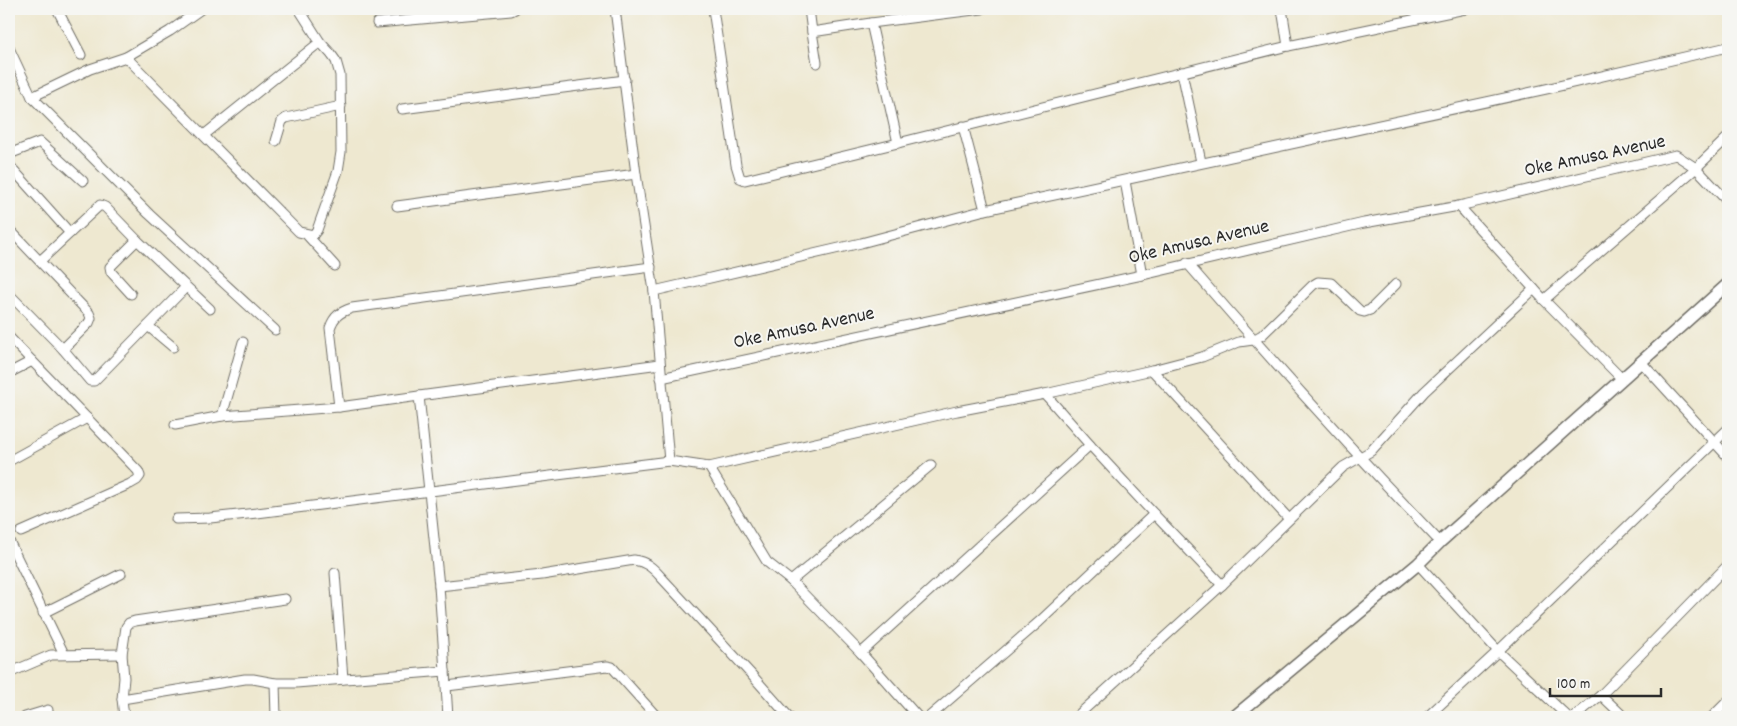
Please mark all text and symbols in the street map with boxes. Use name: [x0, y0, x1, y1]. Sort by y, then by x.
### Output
street label: Oke Amusa Avenue: [1522, 128, 1668, 186]
street label: Oke Amusa Avenue: [1126, 213, 1272, 273]
street label: Oke Amusa Avenue: [731, 300, 877, 358]
scale bar: [1550, 666, 1661, 698]
text: 100 m: [1557, 674, 1590, 696]

